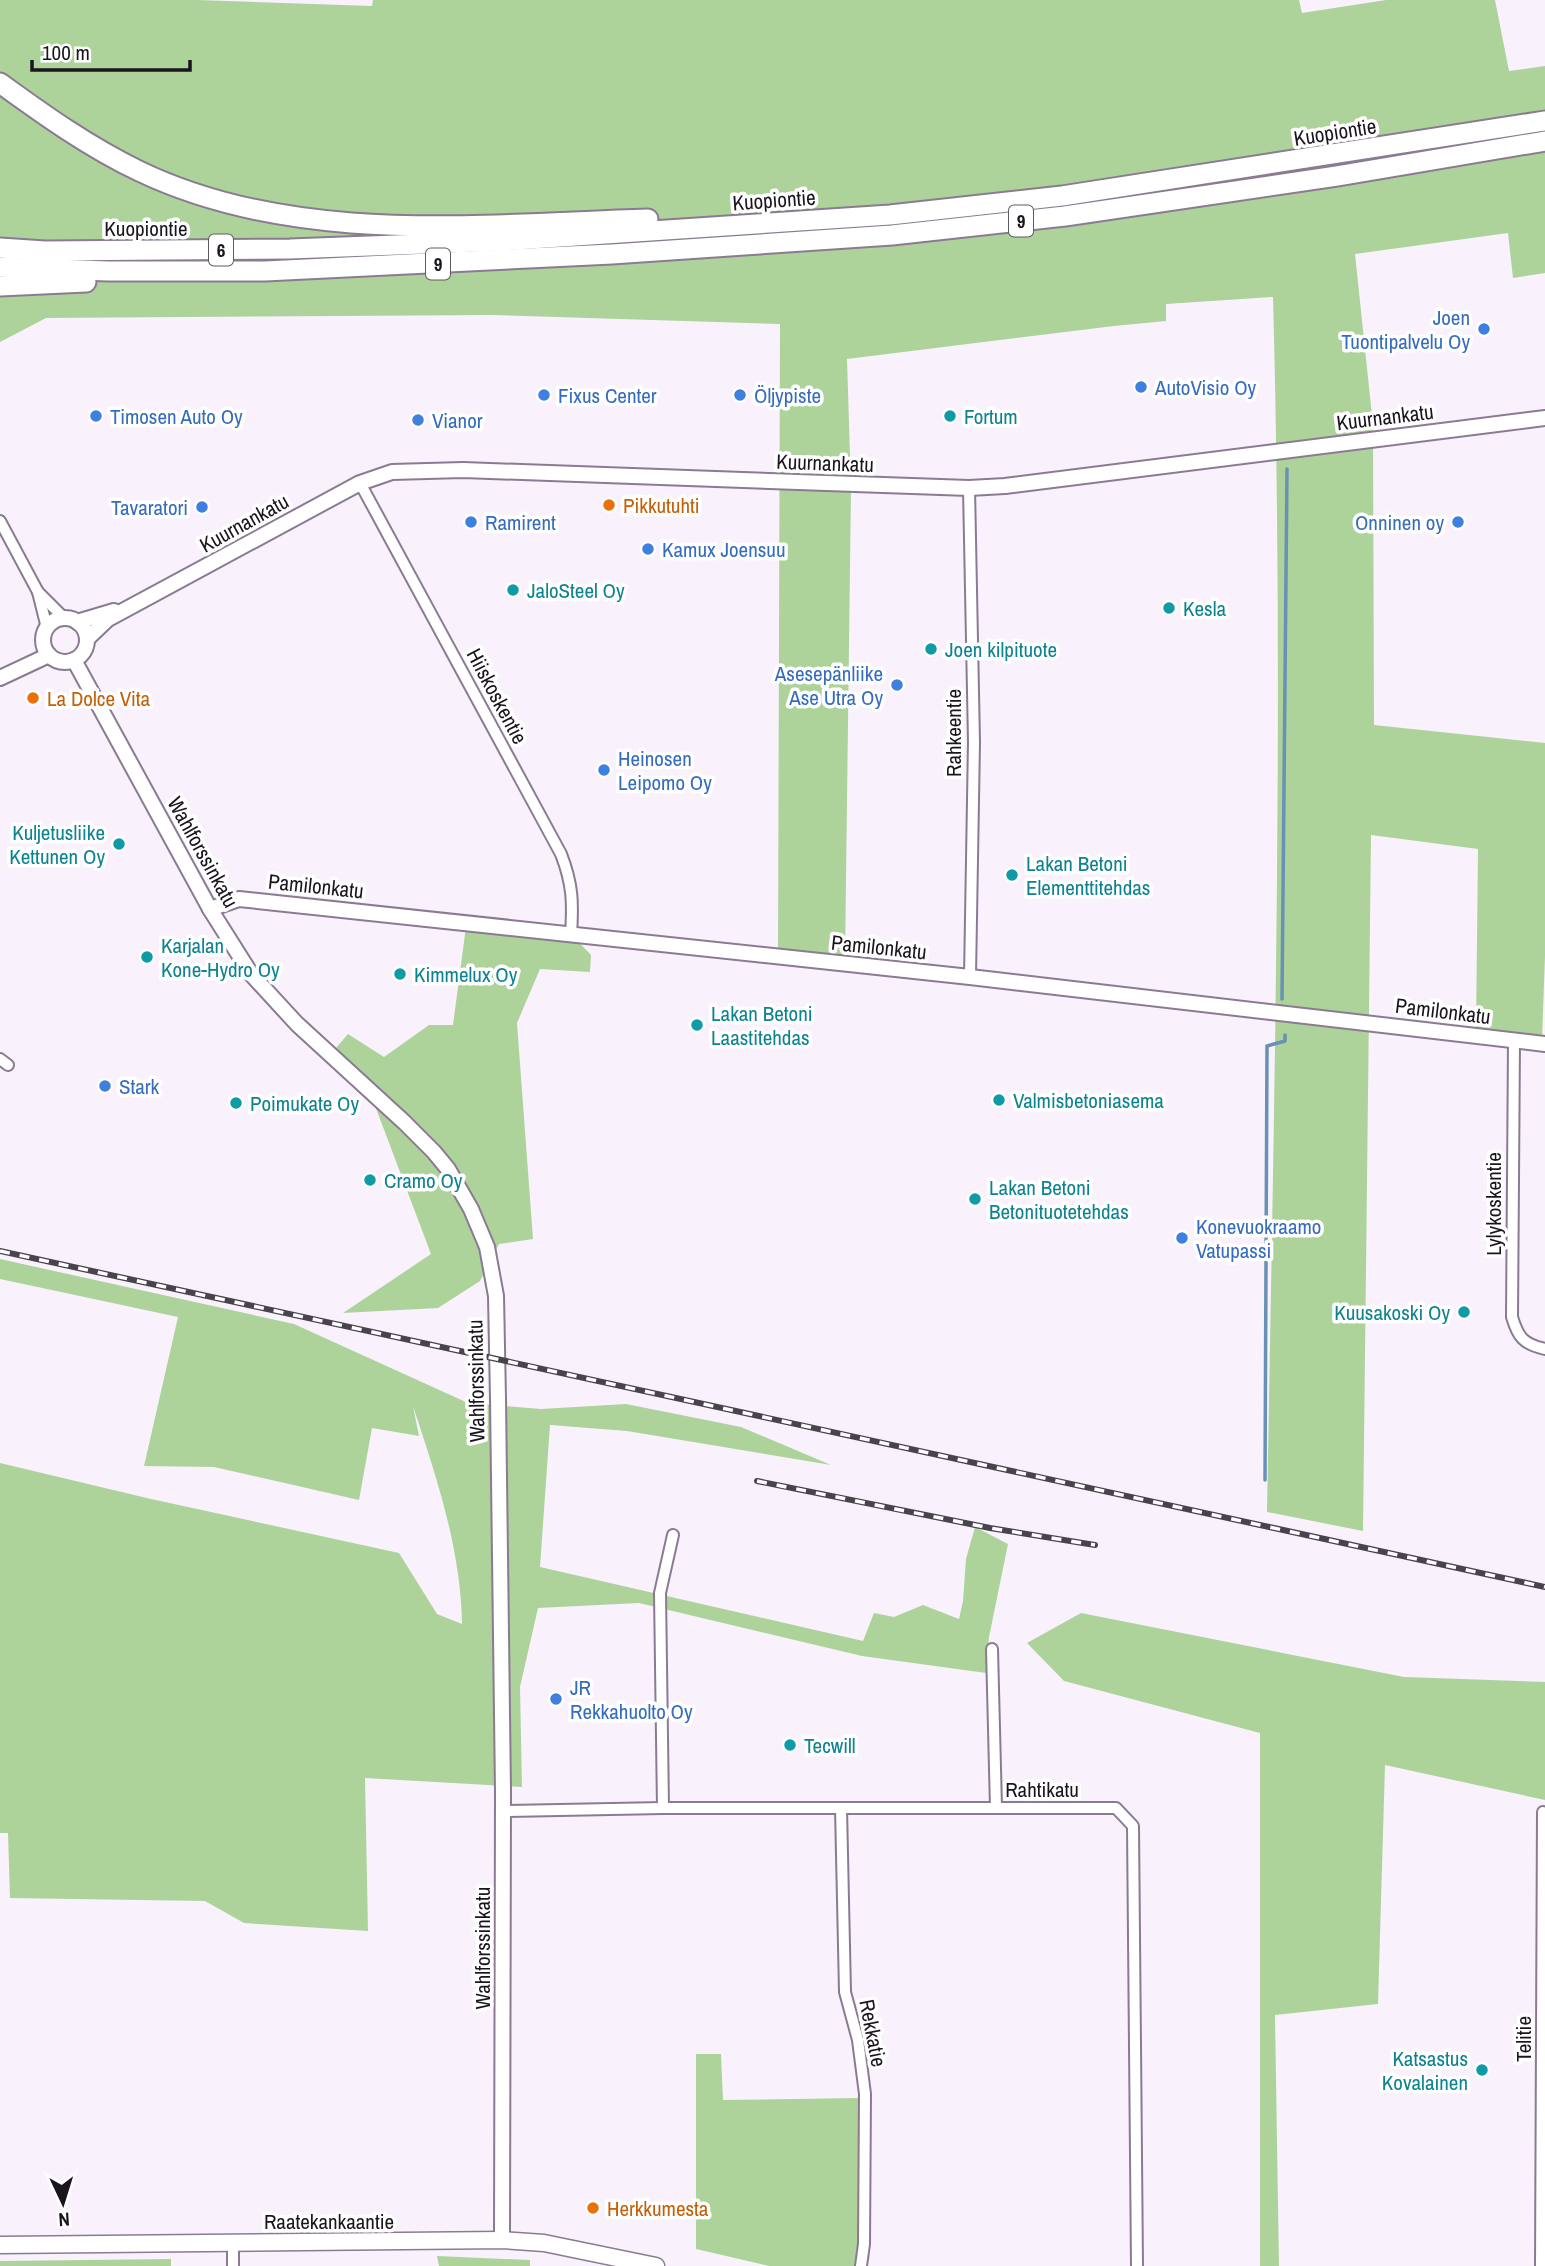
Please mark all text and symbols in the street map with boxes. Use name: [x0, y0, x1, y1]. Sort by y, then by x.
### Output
scale bar: [32, 28, 189, 72]
text: 100 m: [42, 38, 90, 67]
street label: Kuopiontie: [1292, 111, 1378, 153]
street label: Kuopiontie: [731, 183, 817, 217]
road number: 9: [1009, 206, 1033, 236]
street label: Kuopiontie: [104, 214, 188, 243]
road number: 6: [209, 234, 233, 266]
road number: 9: [426, 248, 450, 280]
place label: Joen Tuontipalvelu Oy: [1341, 303, 1470, 356]
marker: Joen Tuontipalvelu Oy: [1476, 321, 1492, 337]
place label: AutoVisio Oy: [1154, 373, 1257, 402]
marker: AutoVisio Oy: [1133, 379, 1149, 395]
place label: Fixus Center: [558, 381, 657, 410]
place label: Öljypiste: [754, 381, 821, 410]
marker: Fixus Center: [536, 387, 552, 403]
marker: Öljypiste: [732, 387, 748, 403]
street label: Kuurnankatu: [1335, 397, 1435, 437]
place label: Timosen Auto Oy: [110, 402, 243, 431]
place label: Fortum: [964, 402, 1018, 431]
place label: Vianor: [432, 406, 483, 435]
marker: Timosen Auto Oy: [88, 408, 104, 424]
marker: Fortum: [942, 408, 958, 424]
marker: Vianor: [410, 412, 426, 428]
street label: Kuurnankatu: [776, 447, 874, 479]
street label: Kuurnankatu: [194, 487, 294, 559]
place label: Pikkutuhti: [623, 491, 700, 520]
place label: Tavaratori: [111, 493, 188, 522]
marker: Pikkutuhti: [601, 497, 617, 513]
marker: Tavaratori: [194, 499, 210, 515]
place label: Ramirent: [485, 508, 556, 537]
place label: Onninen oy: [1355, 508, 1444, 537]
marker: Ramirent: [463, 514, 479, 530]
marker: Onninen oy: [1450, 514, 1466, 530]
place label: Kamux Joensuu: [662, 535, 785, 564]
marker: Kamux Joensuu: [640, 541, 656, 557]
place label: JaloSteel Oy: [527, 576, 625, 605]
marker: JaloSteel Oy: [505, 582, 521, 598]
place label: Kesla: [1183, 594, 1226, 623]
marker: Kesla: [1161, 600, 1177, 616]
place label: Joen kilpituote: [945, 635, 1057, 664]
marker: Joen kilpituote: [923, 641, 939, 657]
street label: Hiiskoskentie: [460, 643, 534, 749]
place label: Asesepänliike Ase Utra Oy: [774, 659, 883, 712]
marker: Asesepänliike Ase Utra Oy: [889, 677, 905, 693]
place label: La Dolce Vita: [47, 684, 151, 713]
street label: Rahkeentie: [939, 689, 968, 777]
marker: La Dolce Vita: [25, 690, 41, 706]
place label: Heinosen Leipomo Oy: [618, 744, 712, 797]
marker: Heinosen Leipomo Oy: [596, 762, 612, 778]
street label: Wahlforssinkatu: [161, 791, 245, 913]
place label: Kuljetusliike Kettunen Oy: [9, 818, 105, 871]
marker: Kuljetusliike Kettunen Oy: [111, 836, 127, 852]
place label: Lakan Betoni Elementtitehdas: [1026, 849, 1150, 902]
street label: Pamilonkatu: [267, 867, 365, 905]
marker: Lakan Betoni Elementtitehdas: [1004, 867, 1020, 883]
street label: Pamilonkatu: [830, 928, 928, 966]
place label: Karjalan Kone-Hydro Oy: [161, 931, 280, 984]
marker: Karjalan Kone-Hydro Oy: [139, 949, 155, 965]
place label: Kimmelux Oy: [414, 960, 518, 989]
marker: Kimmelux Oy: [392, 966, 408, 982]
street label: Pamilonkatu: [1394, 991, 1492, 1031]
place label: Lakan Betoni Laastitehdas: [711, 999, 813, 1052]
marker: Lakan Betoni Laastitehdas: [689, 1017, 705, 1033]
place label: Stark: [119, 1072, 160, 1101]
marker: Stark: [97, 1078, 113, 1094]
place label: Valmisbetoniasema: [1013, 1086, 1164, 1115]
place label: Poimukate Oy: [250, 1089, 360, 1118]
marker: Valmisbetoniasema: [991, 1092, 1007, 1108]
marker: Poimukate Oy: [228, 1095, 244, 1111]
street label: Lylykoskentie: [1479, 1152, 1508, 1256]
place label: Cramo Oy: [384, 1166, 463, 1195]
marker: Cramo Oy: [362, 1172, 378, 1188]
place label: Lakan Betoni Betonituotetehdas: [989, 1173, 1129, 1226]
marker: Lakan Betoni Betonituotetehdas: [967, 1191, 983, 1207]
place label: Konevuokraamo Vatupassi: [1196, 1212, 1321, 1265]
marker: Konevuokraamo Vatupassi: [1174, 1230, 1190, 1246]
place label: Kuusakoski Oy: [1334, 1298, 1450, 1327]
marker: Kuusakoski Oy: [1456, 1304, 1472, 1320]
street label: Wahlforssinkatu: [460, 1319, 492, 1443]
place label: JR Rekkahuolto Oy: [570, 1673, 693, 1726]
marker: JR Rekkahuolto Oy: [548, 1691, 564, 1707]
place label: Tecwill: [804, 1731, 856, 1760]
marker: Tecwill: [782, 1737, 798, 1753]
street label: Rahtikatu: [1005, 1775, 1079, 1804]
street label: Wahlforssinkatu: [468, 1887, 497, 2009]
street label: Rekkatie: [852, 1997, 894, 2069]
street label: Telitie: [1509, 2016, 1538, 2062]
place label: Katsastus Kovalainen: [1382, 2044, 1468, 2097]
marker: Katsastus Kovalainen: [1474, 2062, 1490, 2078]
north arrow: [28, 2168, 98, 2238]
place label: Herkkumesta: [607, 2194, 709, 2223]
marker: Herkkumesta: [585, 2200, 601, 2216]
text: N: [58, 2207, 71, 2233]
street label: Raatekankaantie: [264, 2207, 394, 2236]

